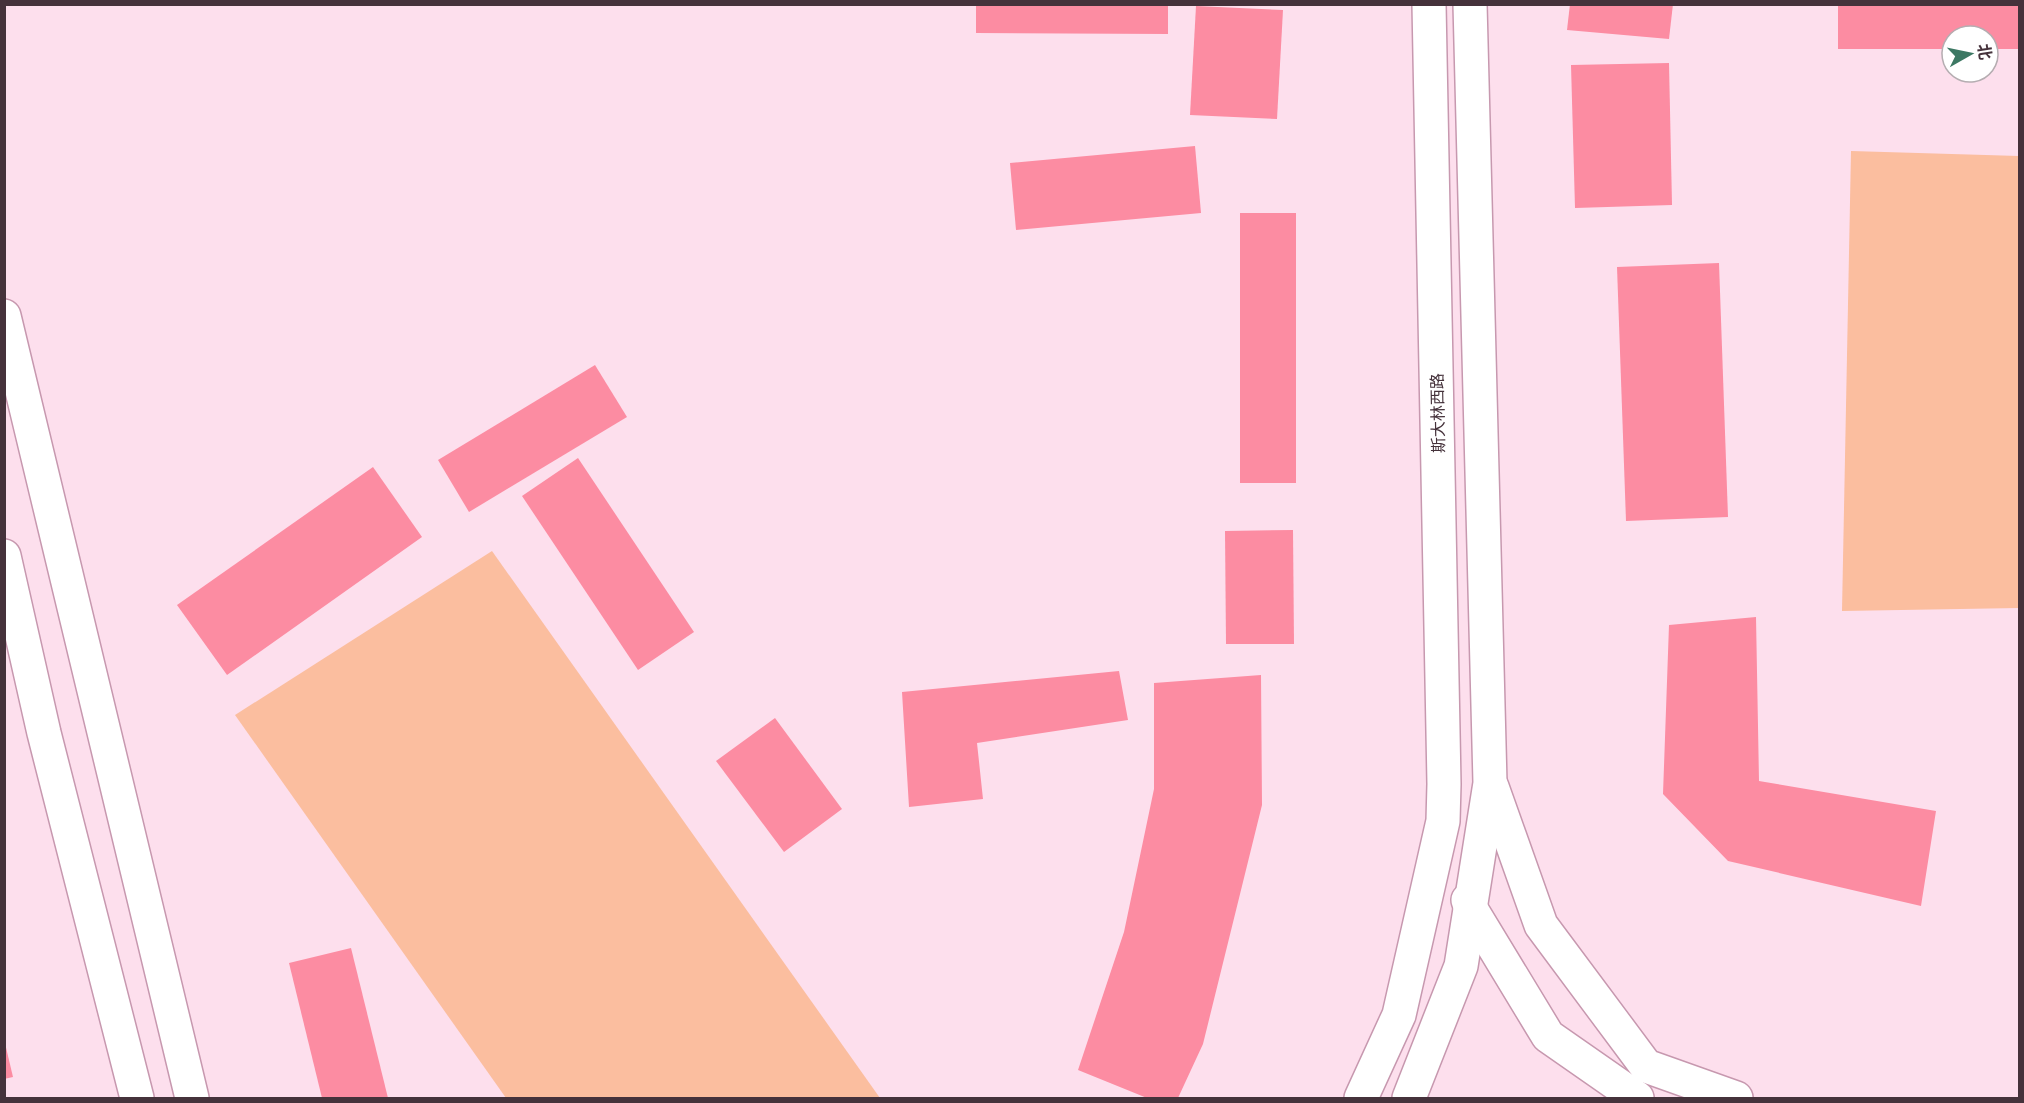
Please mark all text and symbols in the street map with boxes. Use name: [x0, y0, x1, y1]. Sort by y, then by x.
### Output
north arrow: [1940, 24, 2000, 84]
text: 北: [1975, 42, 1996, 61]
street label: 斯大林西路: [1427, 373, 1447, 453]

